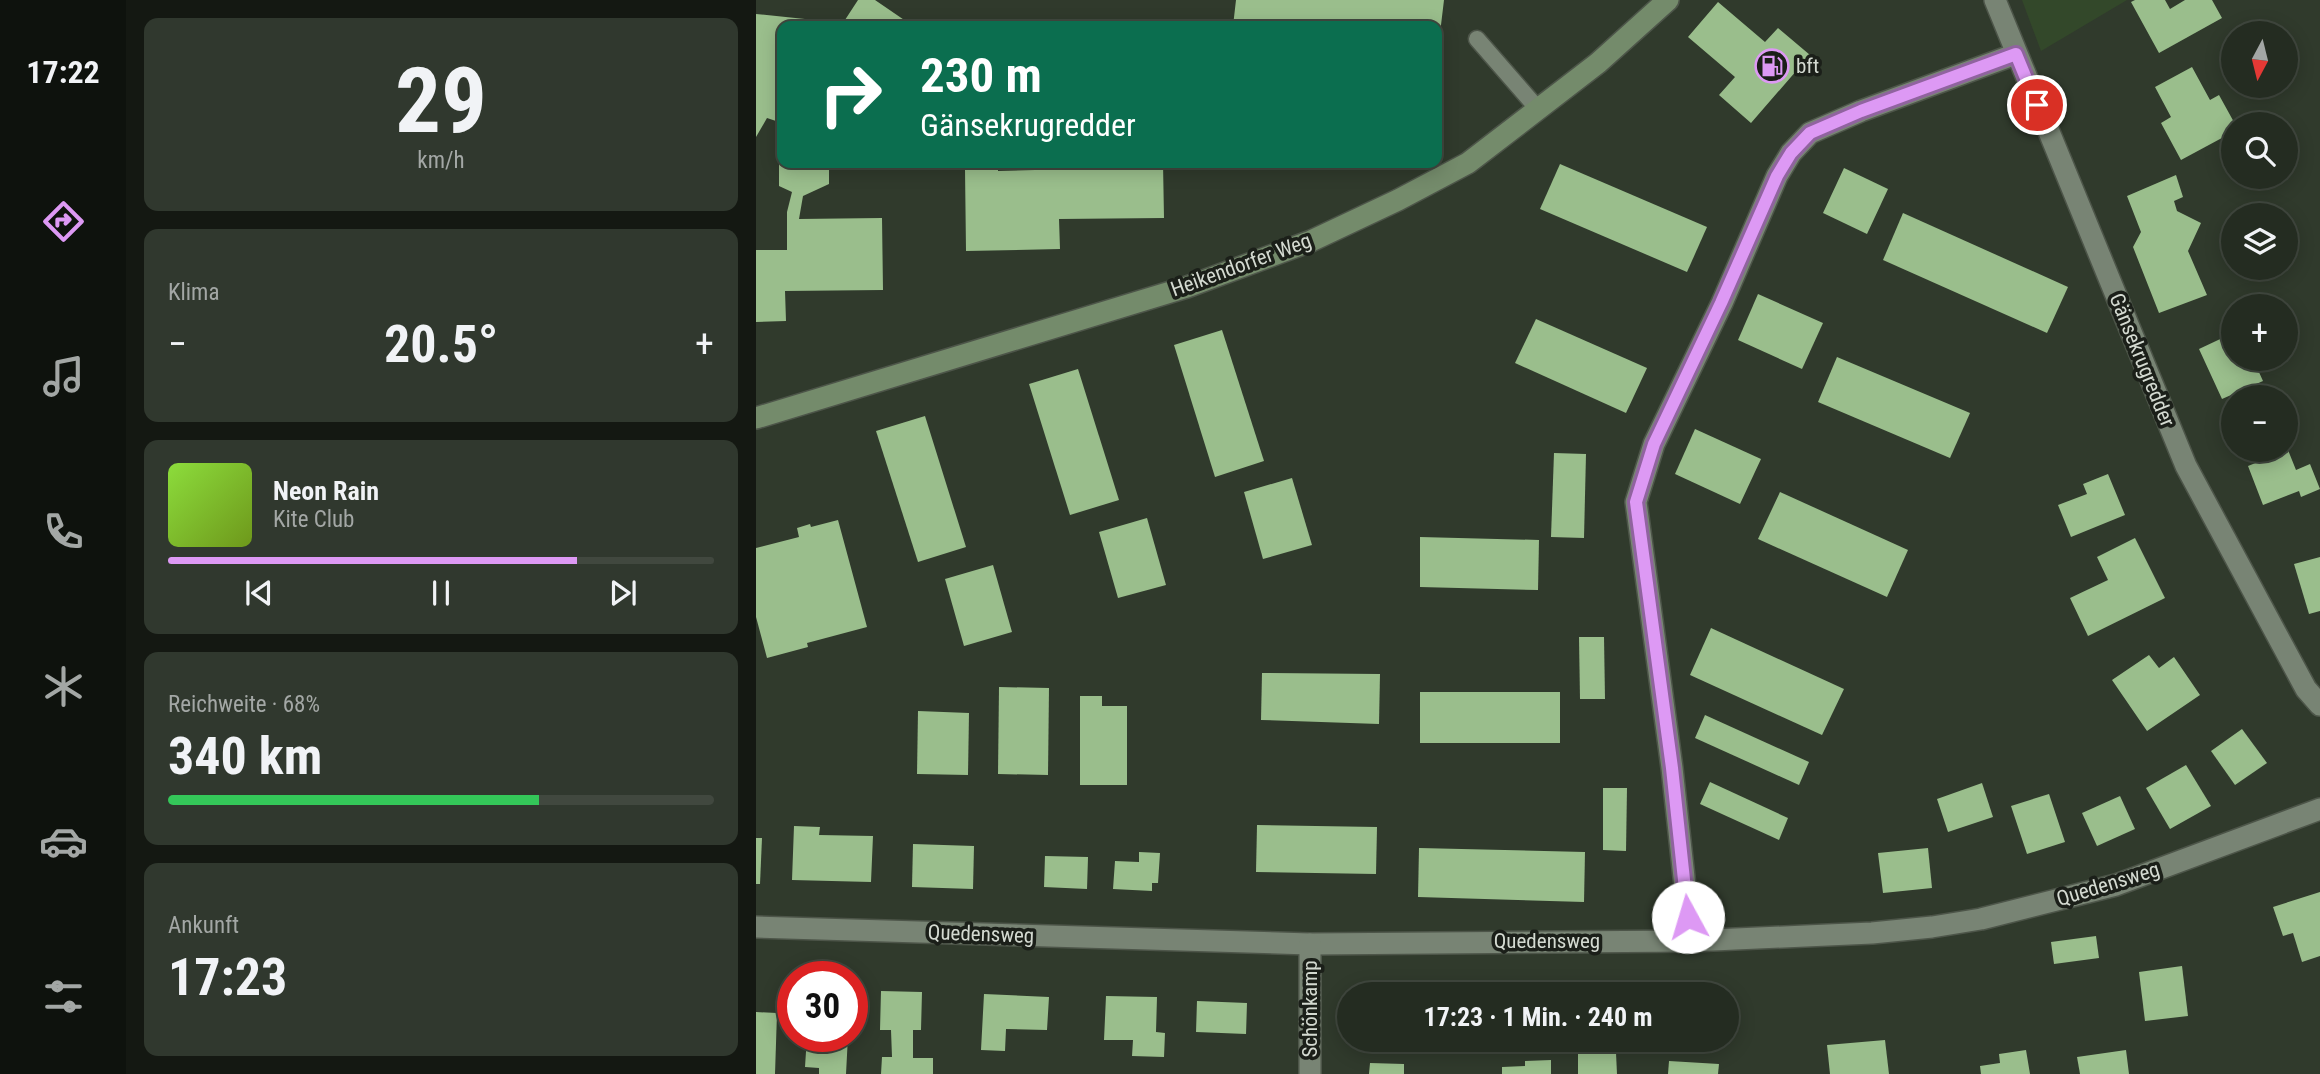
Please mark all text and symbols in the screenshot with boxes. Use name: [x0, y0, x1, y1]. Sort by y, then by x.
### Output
north arrow: [2221, 21, 2298, 98]
map controls: [2221, 21, 2298, 462]
text: 230 m: [920, 47, 1042, 104]
fuel station icon: bft: [1753, 47, 1791, 85]
text: 29: [395, 48, 487, 154]
icon: right: [805, 49, 896, 140]
text: 17:22: [26, 53, 100, 91]
place label: bft: [1796, 54, 1819, 78]
pin: [2007, 75, 2067, 135]
icon: arrive: [2018, 86, 2056, 124]
text: Gänsekrugredder: [920, 106, 1136, 144]
button: search: [2221, 112, 2298, 189]
text: km/h: [417, 147, 465, 174]
icon: directions: [39, 197, 88, 246]
button: layers: [2221, 203, 2298, 280]
street label: Heikendorfer Weg: [1167, 228, 1315, 302]
text: Klima: [168, 279, 219, 306]
street label: Gänsekrugredder: [2104, 290, 2180, 430]
button: +: [2221, 294, 2298, 371]
text: 20.5°: [384, 314, 498, 375]
text: −: [168, 322, 187, 366]
text: +: [695, 322, 714, 366]
icon: music: [39, 352, 88, 401]
button: −: [2221, 385, 2298, 462]
text: Neon Rain: [273, 476, 379, 506]
text: Kite Club: [273, 506, 354, 533]
icon: phone: [39, 507, 88, 556]
icon: previous: [240, 574, 278, 612]
icon: pause: [422, 574, 460, 612]
icon: next: [604, 574, 642, 612]
icon: climate: [39, 662, 88, 711]
text: Reichweite · 68%: [168, 691, 320, 718]
text: 340 km: [168, 726, 322, 787]
icon: car: [39, 817, 88, 866]
street label: Quedensweg: [2054, 857, 2162, 911]
position arrow: [1651, 880, 1725, 954]
text: Ankunft: [168, 912, 239, 939]
street label: Quedensweg: [927, 920, 1035, 948]
street label: Quedensweg: [1494, 929, 1600, 953]
text: 17:23: [168, 947, 287, 1008]
street label: Schönkamp: [1298, 960, 1322, 1058]
speed limit sign: 30: [777, 961, 868, 1052]
icon: filters: [39, 972, 88, 1021]
text: 17:23 · 1 Min. · 240 m: [1424, 1002, 1652, 1032]

